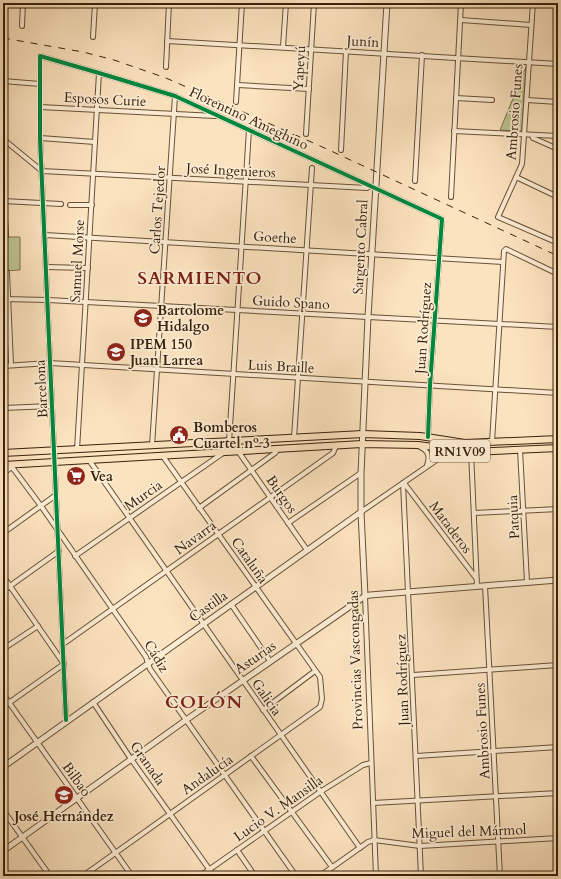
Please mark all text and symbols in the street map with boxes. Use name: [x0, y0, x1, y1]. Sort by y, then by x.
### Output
street label: Junín: [344, 31, 380, 52]
street label: Yapeyú: [289, 45, 310, 91]
street label: Ambrosio Funes: [502, 63, 527, 161]
street label: Florentino Ameghino: [186, 83, 312, 155]
street label: Esposos Curie: [63, 88, 147, 111]
street label: José Ingenieros: [184, 159, 277, 182]
street label: Carlos Tejedor: [145, 164, 170, 255]
street label: Sargento Cabral: [349, 199, 372, 295]
street label: Samuel Morse: [66, 219, 89, 303]
street label: Goethe: [253, 227, 297, 248]
district label: SARMIENTO: [137, 266, 263, 291]
street label: Juan Rodríguez: [411, 281, 436, 377]
street label: Guido Spano: [252, 291, 331, 314]
place label: Bartolome Hidalgo: [157, 301, 224, 336]
school or university icon: Bartolome Hidalgo: [132, 307, 154, 329]
place label: IPEM 150 Juan Larrea: [128, 335, 203, 370]
school or university icon: IPEM 150 Juan Larrea: [105, 341, 127, 363]
street label: Luis Braille: [247, 355, 315, 378]
street label: Barcelona: [30, 359, 53, 419]
place label: Bomberos Cuartel nº 3: [193, 418, 270, 453]
public building icon: Bomberos Cuartel nº 3: [168, 424, 190, 446]
road number: RN1V09: [430, 440, 490, 462]
supermarket icon: Vea: [65, 465, 87, 487]
place label: Vea: [90, 467, 113, 486]
street label: Burgos: [262, 471, 302, 517]
street label: Murcia: [120, 475, 166, 515]
street label: Patquia: [503, 495, 524, 539]
street label: Mataderos: [425, 497, 477, 558]
street label: Navarra: [171, 516, 220, 559]
street label: Cataluña: [227, 533, 272, 587]
street label: Castilla: [185, 586, 231, 627]
street label: Provincias Vascongadas: [344, 590, 367, 730]
street label: Juan Rodríguez: [391, 633, 414, 728]
street label: Asturias: [231, 636, 280, 679]
street label: Cádiz: [140, 637, 174, 677]
street label: Galicia: [247, 675, 286, 720]
street label: Ambrosio Funes: [470, 682, 495, 780]
district label: COLÓN: [165, 690, 243, 715]
street label: Granada: [126, 737, 170, 789]
street label: Andalucía: [178, 750, 237, 799]
street label: Bilbao: [58, 758, 96, 801]
street label: Lucio V. Mansilla: [230, 771, 326, 846]
school or university icon: José Hernández: [53, 784, 75, 806]
place label: José Hernández: [12, 807, 114, 826]
street label: Miguel del Mármol: [411, 820, 527, 843]

